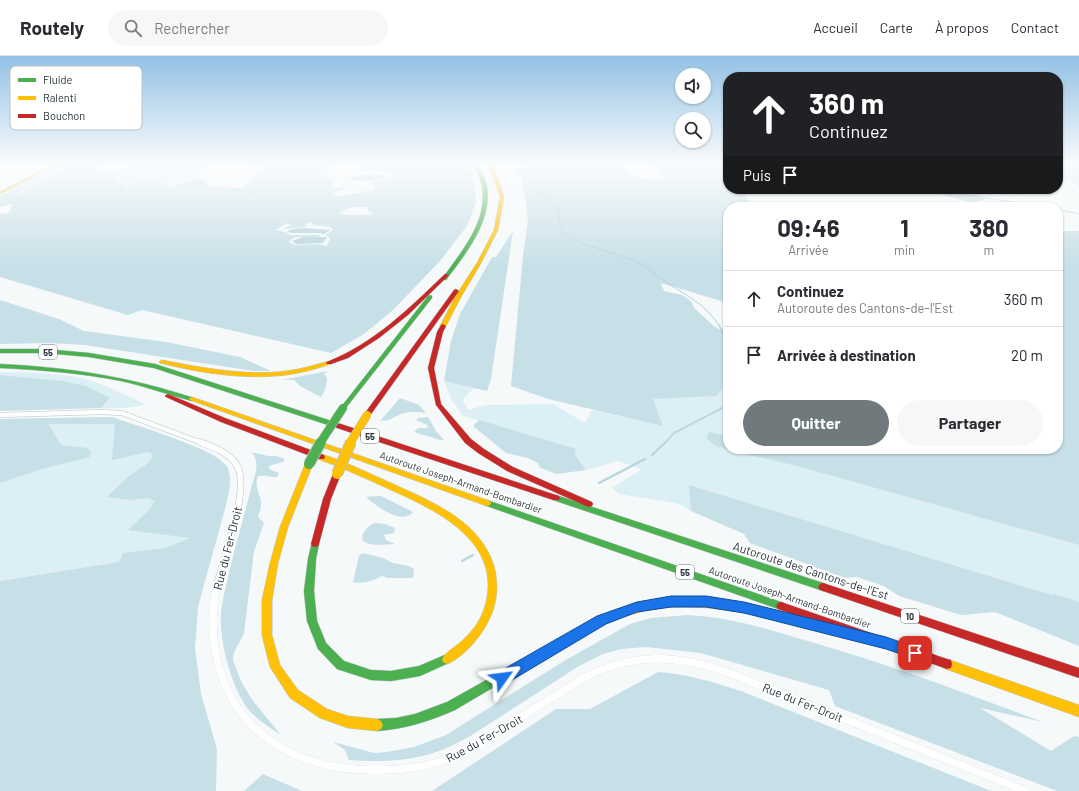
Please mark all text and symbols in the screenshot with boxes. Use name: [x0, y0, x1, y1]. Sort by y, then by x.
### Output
search box: [108, 10, 388, 46]
text: Routely: [20, 16, 84, 39]
icon: search: [122, 17, 144, 39]
text: Rechercher: [154, 19, 230, 37]
text: Accueil: [813, 19, 858, 36]
text: Carte: [880, 19, 913, 36]
text: À propos: [935, 19, 989, 36]
text: Contact: [1011, 19, 1059, 36]
legend: [10, 66, 142, 130]
map controls: [675, 68, 711, 148]
button: sound: [675, 68, 711, 104]
text: Fluide: [43, 73, 72, 86]
text: 360 m: [809, 86, 884, 120]
icon: ahead: [743, 88, 795, 140]
text: Ralenti: [43, 91, 77, 104]
text: Bouchon: [43, 109, 85, 122]
button: search: [675, 112, 711, 148]
text: Continuez: [809, 120, 888, 142]
icon: arrive: [779, 164, 801, 186]
text: Puis: [743, 166, 771, 184]
text: 09:46: [777, 213, 840, 242]
text: 1: [900, 213, 909, 242]
text: 380: [969, 213, 1009, 242]
text: Arrivée: [788, 242, 829, 258]
text: min: [894, 242, 915, 258]
text: m: [984, 242, 994, 258]
text: Continuez: [777, 282, 844, 300]
icon: ahead: [743, 288, 765, 310]
text: 360 m: [1004, 290, 1043, 308]
text: Autoroute des Cantons-de-l'Est: [777, 300, 953, 316]
icon: arrive: [743, 344, 765, 366]
road number: 55: [39, 345, 57, 359]
text: Arrivée à destination: [777, 346, 916, 364]
text: 20 m: [1011, 346, 1043, 364]
button: Quitter: [743, 400, 889, 446]
button: Partager: [897, 400, 1043, 446]
road number: 55: [361, 429, 379, 443]
street label: Autoroute Joseph-Armand-Bombardier: [378, 449, 544, 516]
street label: Rue du Fer-Droit: [210, 505, 244, 591]
street label: Autoroute des Cantons-de-l'Est: [731, 538, 891, 602]
street label: Autoroute Joseph-Armand-Bombardier: [707, 564, 873, 631]
road number: 55: [676, 565, 694, 579]
road number: 10: [901, 609, 919, 623]
pin: [898, 636, 932, 670]
icon: arrive: [904, 642, 926, 664]
position arrow: [481, 657, 523, 699]
street label: Rue du Fer-Droit: [761, 680, 845, 724]
street label: Rue du Fer-Droit: [443, 711, 525, 765]

